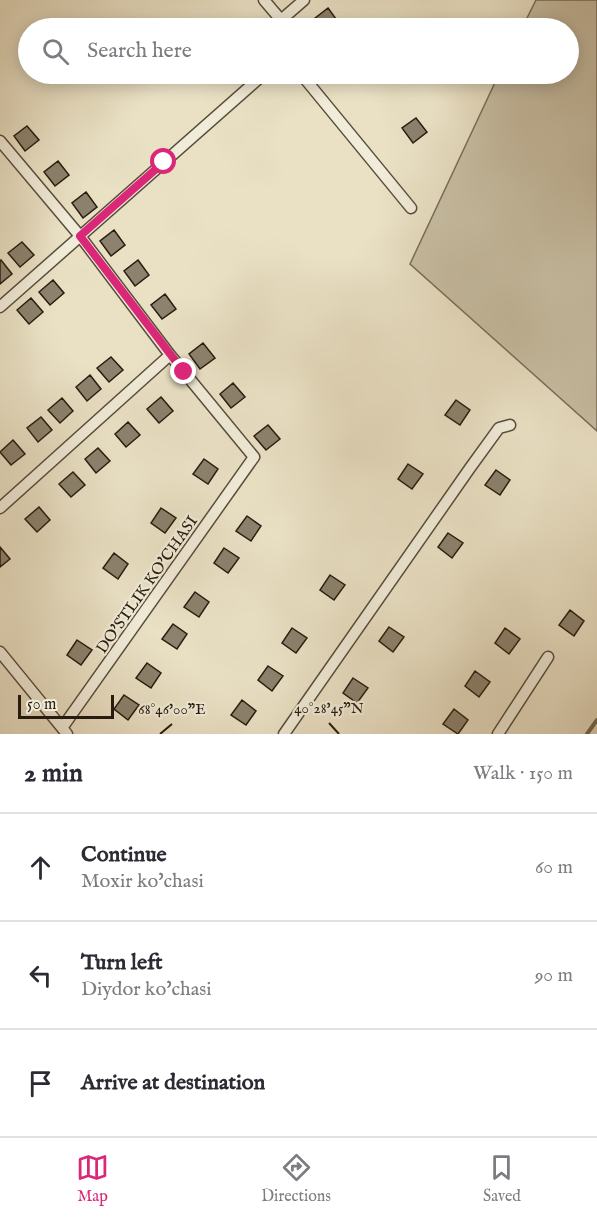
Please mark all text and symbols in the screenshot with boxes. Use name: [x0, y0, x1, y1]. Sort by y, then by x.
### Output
search box: [18, 18, 579, 84]
icon: search: [39, 35, 72, 68]
text: Search here: [87, 37, 192, 65]
route start: [150, 148, 176, 174]
route end: [170, 358, 196, 384]
street label: DO'STLIK KO'CHASI: [93, 512, 203, 658]
scale bar: [18, 692, 114, 720]
text: 50 m: [27, 695, 56, 715]
text: 40°28'45"N: [294, 699, 364, 718]
text: 68°46'00"E: [138, 700, 206, 719]
text: 2 min: [24, 757, 83, 790]
text: Walk · 150 m: [473, 761, 573, 786]
text: Continue: [81, 841, 167, 869]
icon: ahead: [24, 851, 57, 884]
text: 60 m: [535, 855, 573, 880]
text: Moxir ko'chasi: [81, 869, 204, 894]
text: Turn left: [81, 949, 163, 977]
icon: left: [24, 959, 57, 992]
text: 90 m: [535, 963, 573, 988]
text: Diydor ko'chasi: [81, 977, 212, 1002]
icon: arrive: [24, 1067, 57, 1100]
text: Arrive at destination: [81, 1069, 265, 1097]
tab: Map: [76, 1151, 109, 1207]
tab: Directions: [261, 1151, 331, 1207]
tab: Saved: [483, 1151, 521, 1207]

